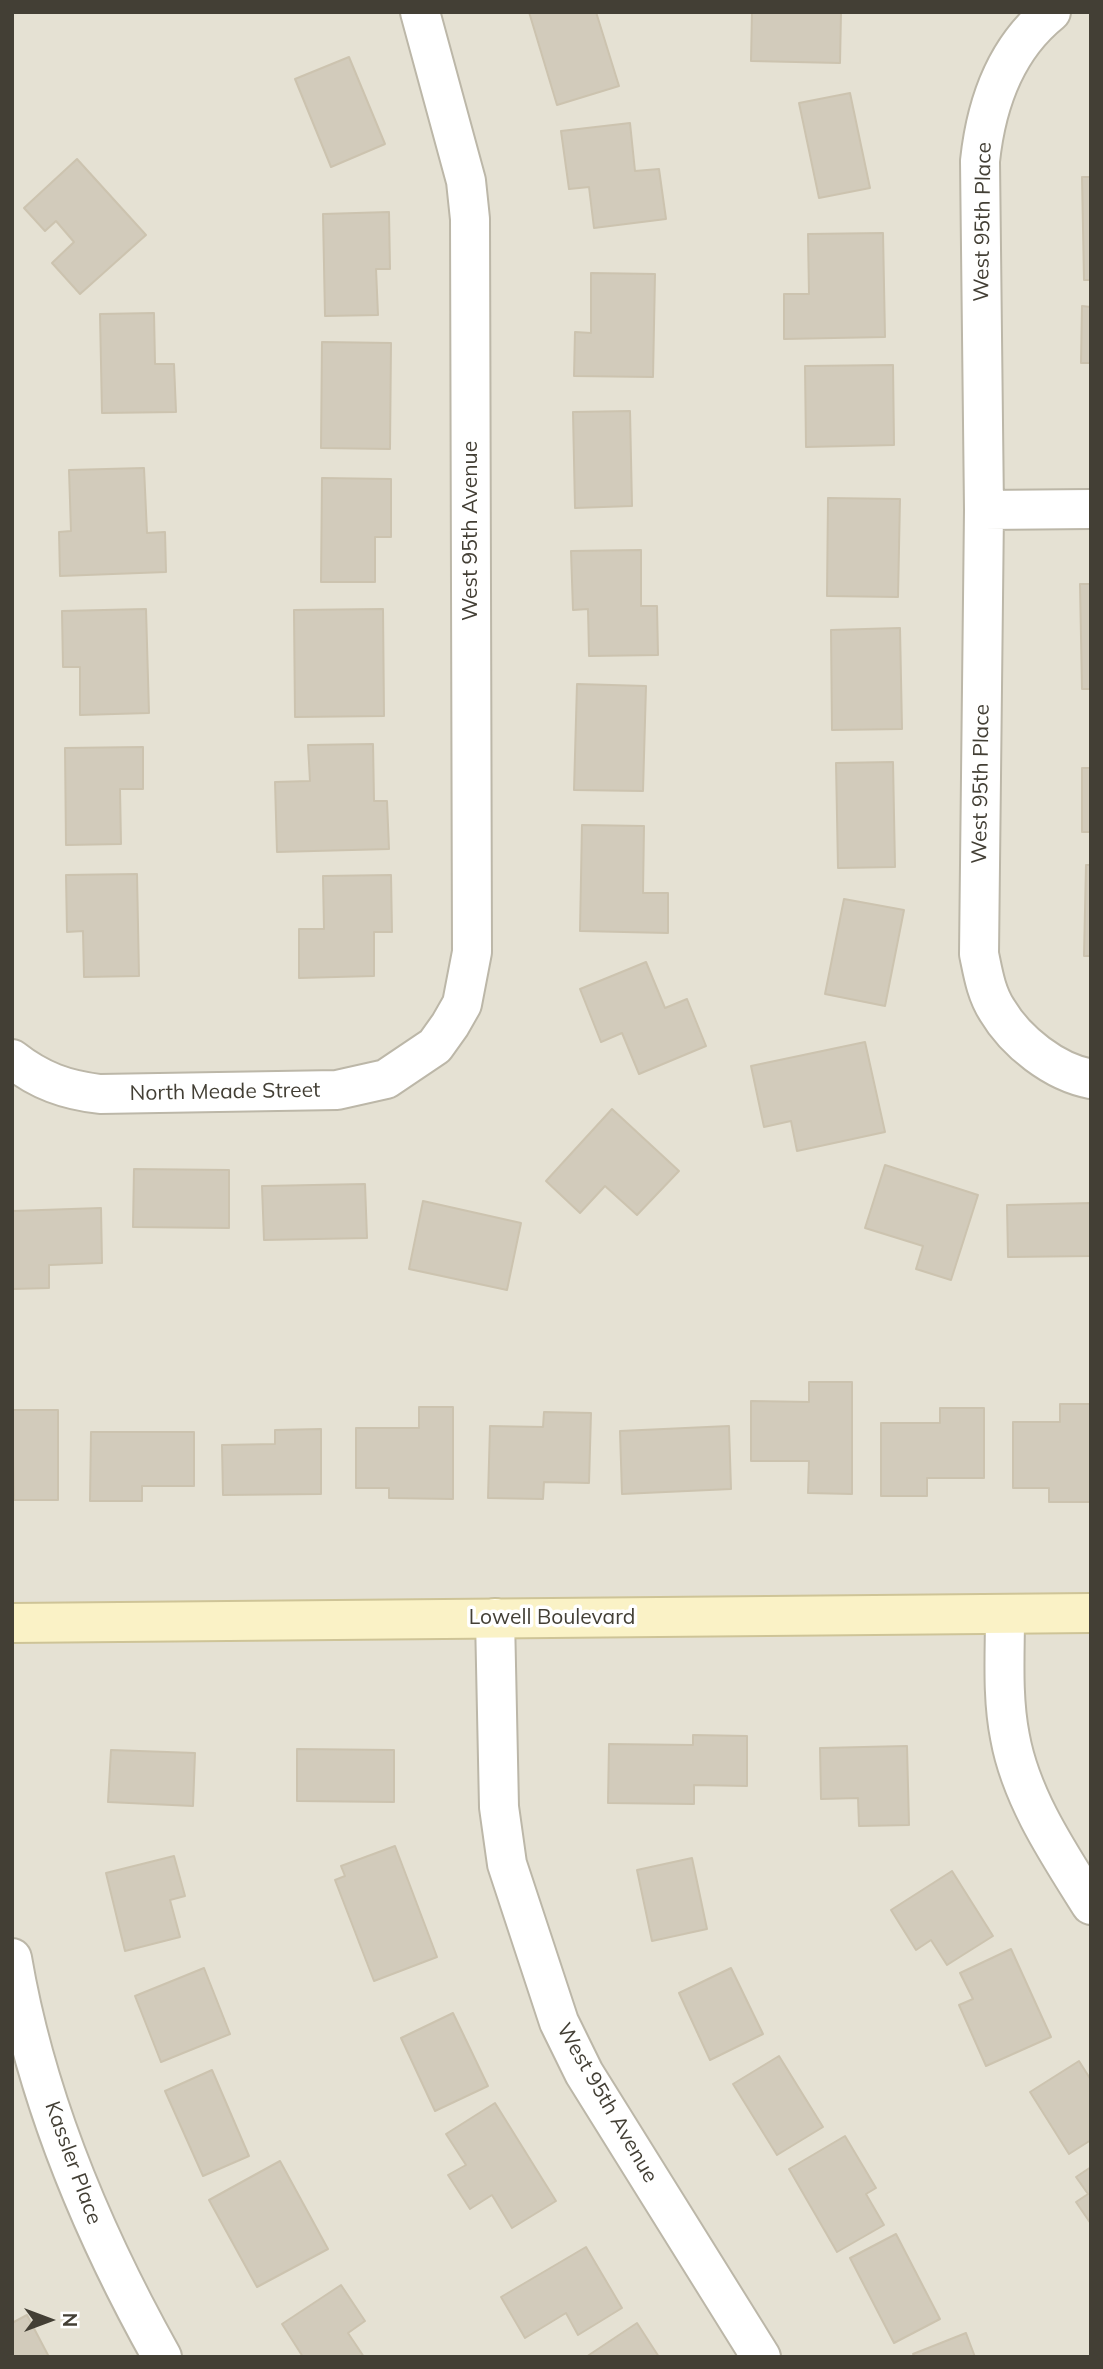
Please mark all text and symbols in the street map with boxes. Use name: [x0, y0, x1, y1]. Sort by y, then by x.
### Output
street label: West 95th Place: [969, 142, 997, 302]
street label: West 95th Avenue: [458, 441, 484, 621]
street label: West 95th Place: [967, 704, 995, 864]
street label: North Meade Street: [129, 1078, 321, 1106]
street label: Lowell Boulevard: [469, 1605, 635, 1631]
street label: West 95th Avenue: [551, 2019, 663, 2187]
street label: Kassler Place: [39, 2098, 107, 2228]
north arrow: [14, 2285, 84, 2355]
text: N: [58, 2313, 82, 2327]

